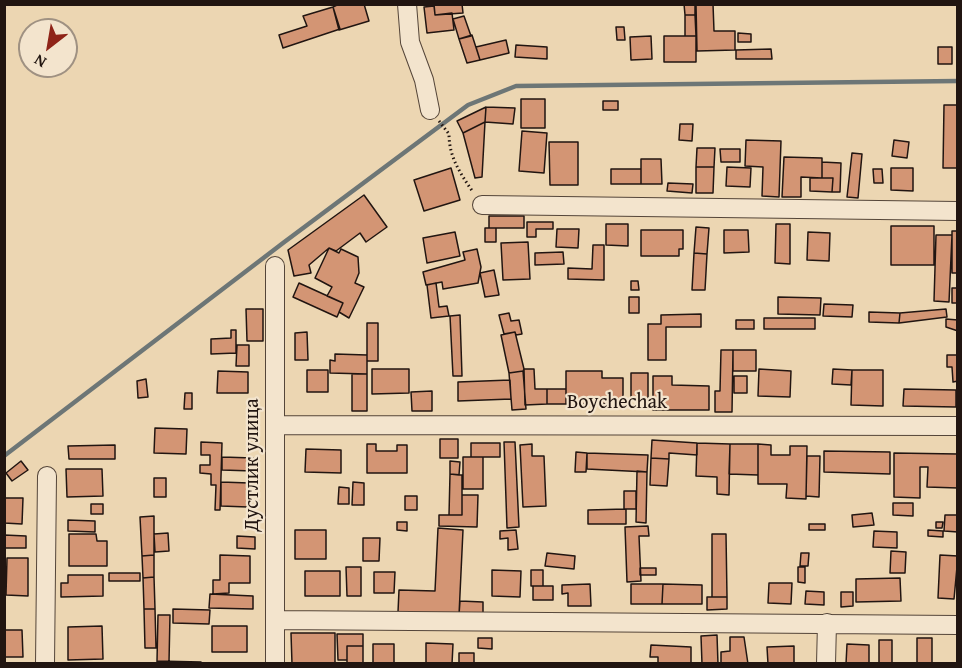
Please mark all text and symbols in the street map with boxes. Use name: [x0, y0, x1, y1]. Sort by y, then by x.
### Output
north arrow: [18, 18, 78, 78]
text: N: [29, 49, 51, 75]
street label: Boychechak: [567, 391, 667, 415]
street label: Дустлик улица: [241, 398, 265, 532]

